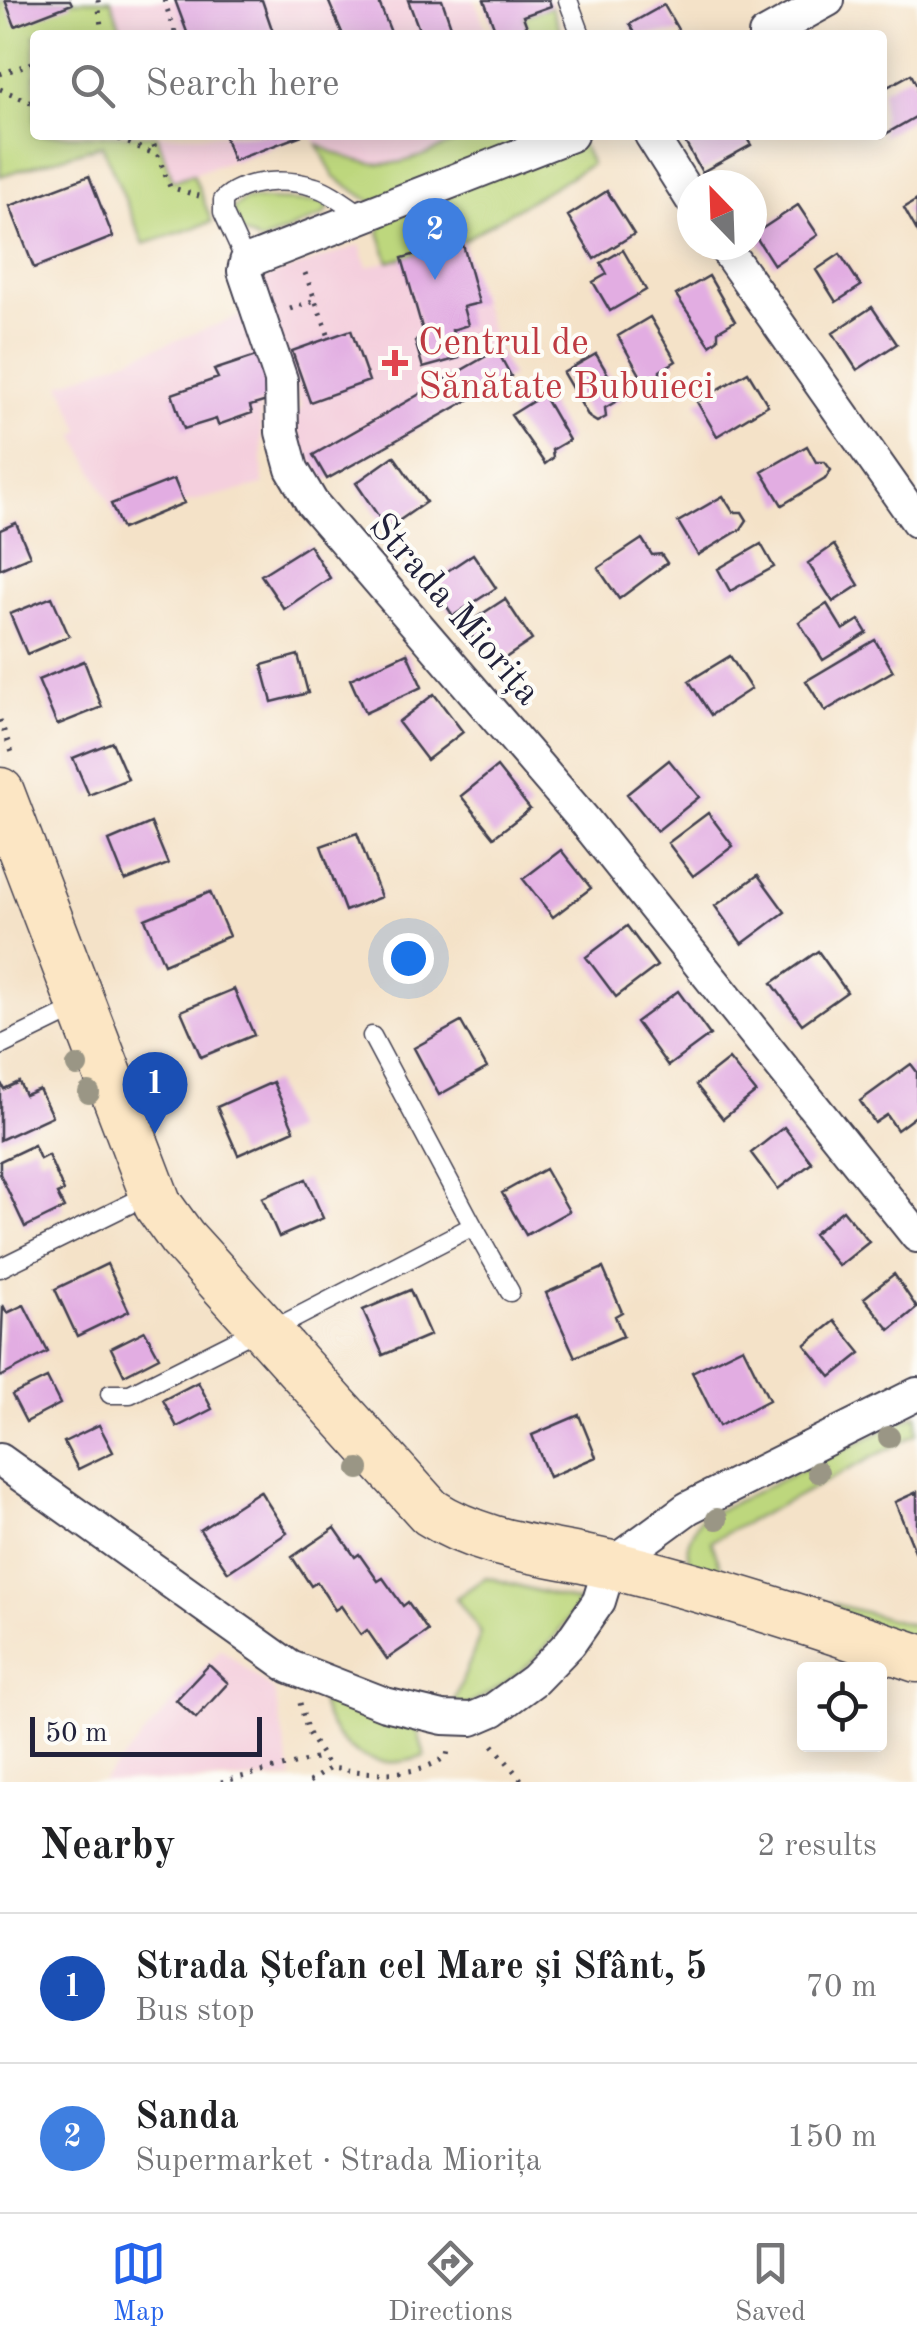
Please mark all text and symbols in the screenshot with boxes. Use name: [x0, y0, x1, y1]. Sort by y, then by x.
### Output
search box: [30, 30, 887, 140]
icon: search: [65, 58, 120, 113]
text: Search here: [145, 66, 340, 104]
north arrow: [677, 170, 767, 260]
pin: 2: [402, 198, 468, 280]
place label: Centrul de Sănătate Bubuieci: [418, 325, 714, 407]
marker: Centrul de Sănătate Bubuieci: [382, 350, 408, 376]
street label: Strada Miorița: [361, 507, 547, 713]
your location: [383, 933, 434, 984]
pin: 1: [122, 1052, 188, 1134]
map controls: [797, 1662, 887, 1752]
button: locate: [797, 1662, 887, 1752]
scale bar: [30, 1712, 262, 1756]
text: 50 m: [45, 1720, 108, 1748]
text: Nearby: [40, 1826, 176, 1868]
text: 2 results: [757, 1831, 877, 1863]
text: Strada Ștefan cel Mare și Sfânt, 5: [135, 1949, 707, 1987]
text: 1: [63, 1972, 82, 2004]
text: 70 m: [806, 1972, 877, 2004]
text: Bus stop: [135, 1996, 255, 2028]
text: Sanda: [135, 2099, 239, 2137]
text: 2: [63, 2122, 82, 2154]
text: 150 m: [787, 2122, 877, 2154]
text: Supermarket · Strada Miorița: [135, 2146, 542, 2178]
tab: Map: [111, 2236, 166, 2331]
tab: Directions: [388, 2236, 513, 2331]
tab: Saved: [735, 2236, 806, 2331]

